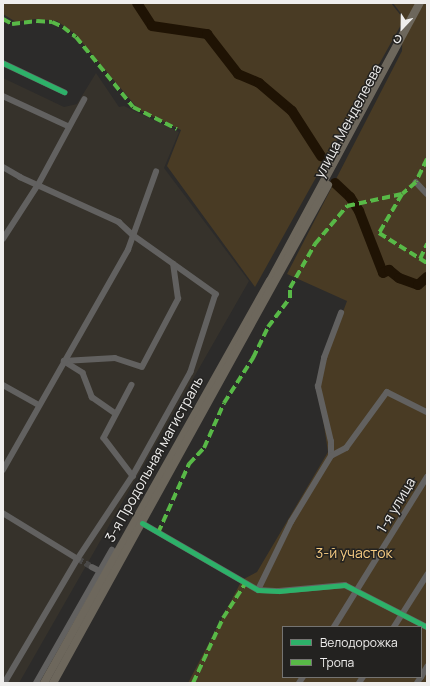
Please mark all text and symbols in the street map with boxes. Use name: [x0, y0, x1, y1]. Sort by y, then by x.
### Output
north arrow: [382, 8, 422, 48]
text: С: [391, 31, 404, 48]
street label: улица Менделеева: [311, 61, 385, 181]
street label: 3-я Продольная магистраль: [101, 373, 207, 545]
street label: 1-я улица: [373, 474, 419, 536]
park label: 3-й участок: [316, 545, 392, 561]
legend: [282, 626, 422, 678]
text: Велодорожка: [320, 634, 398, 651]
text: Тропа: [320, 654, 354, 671]

